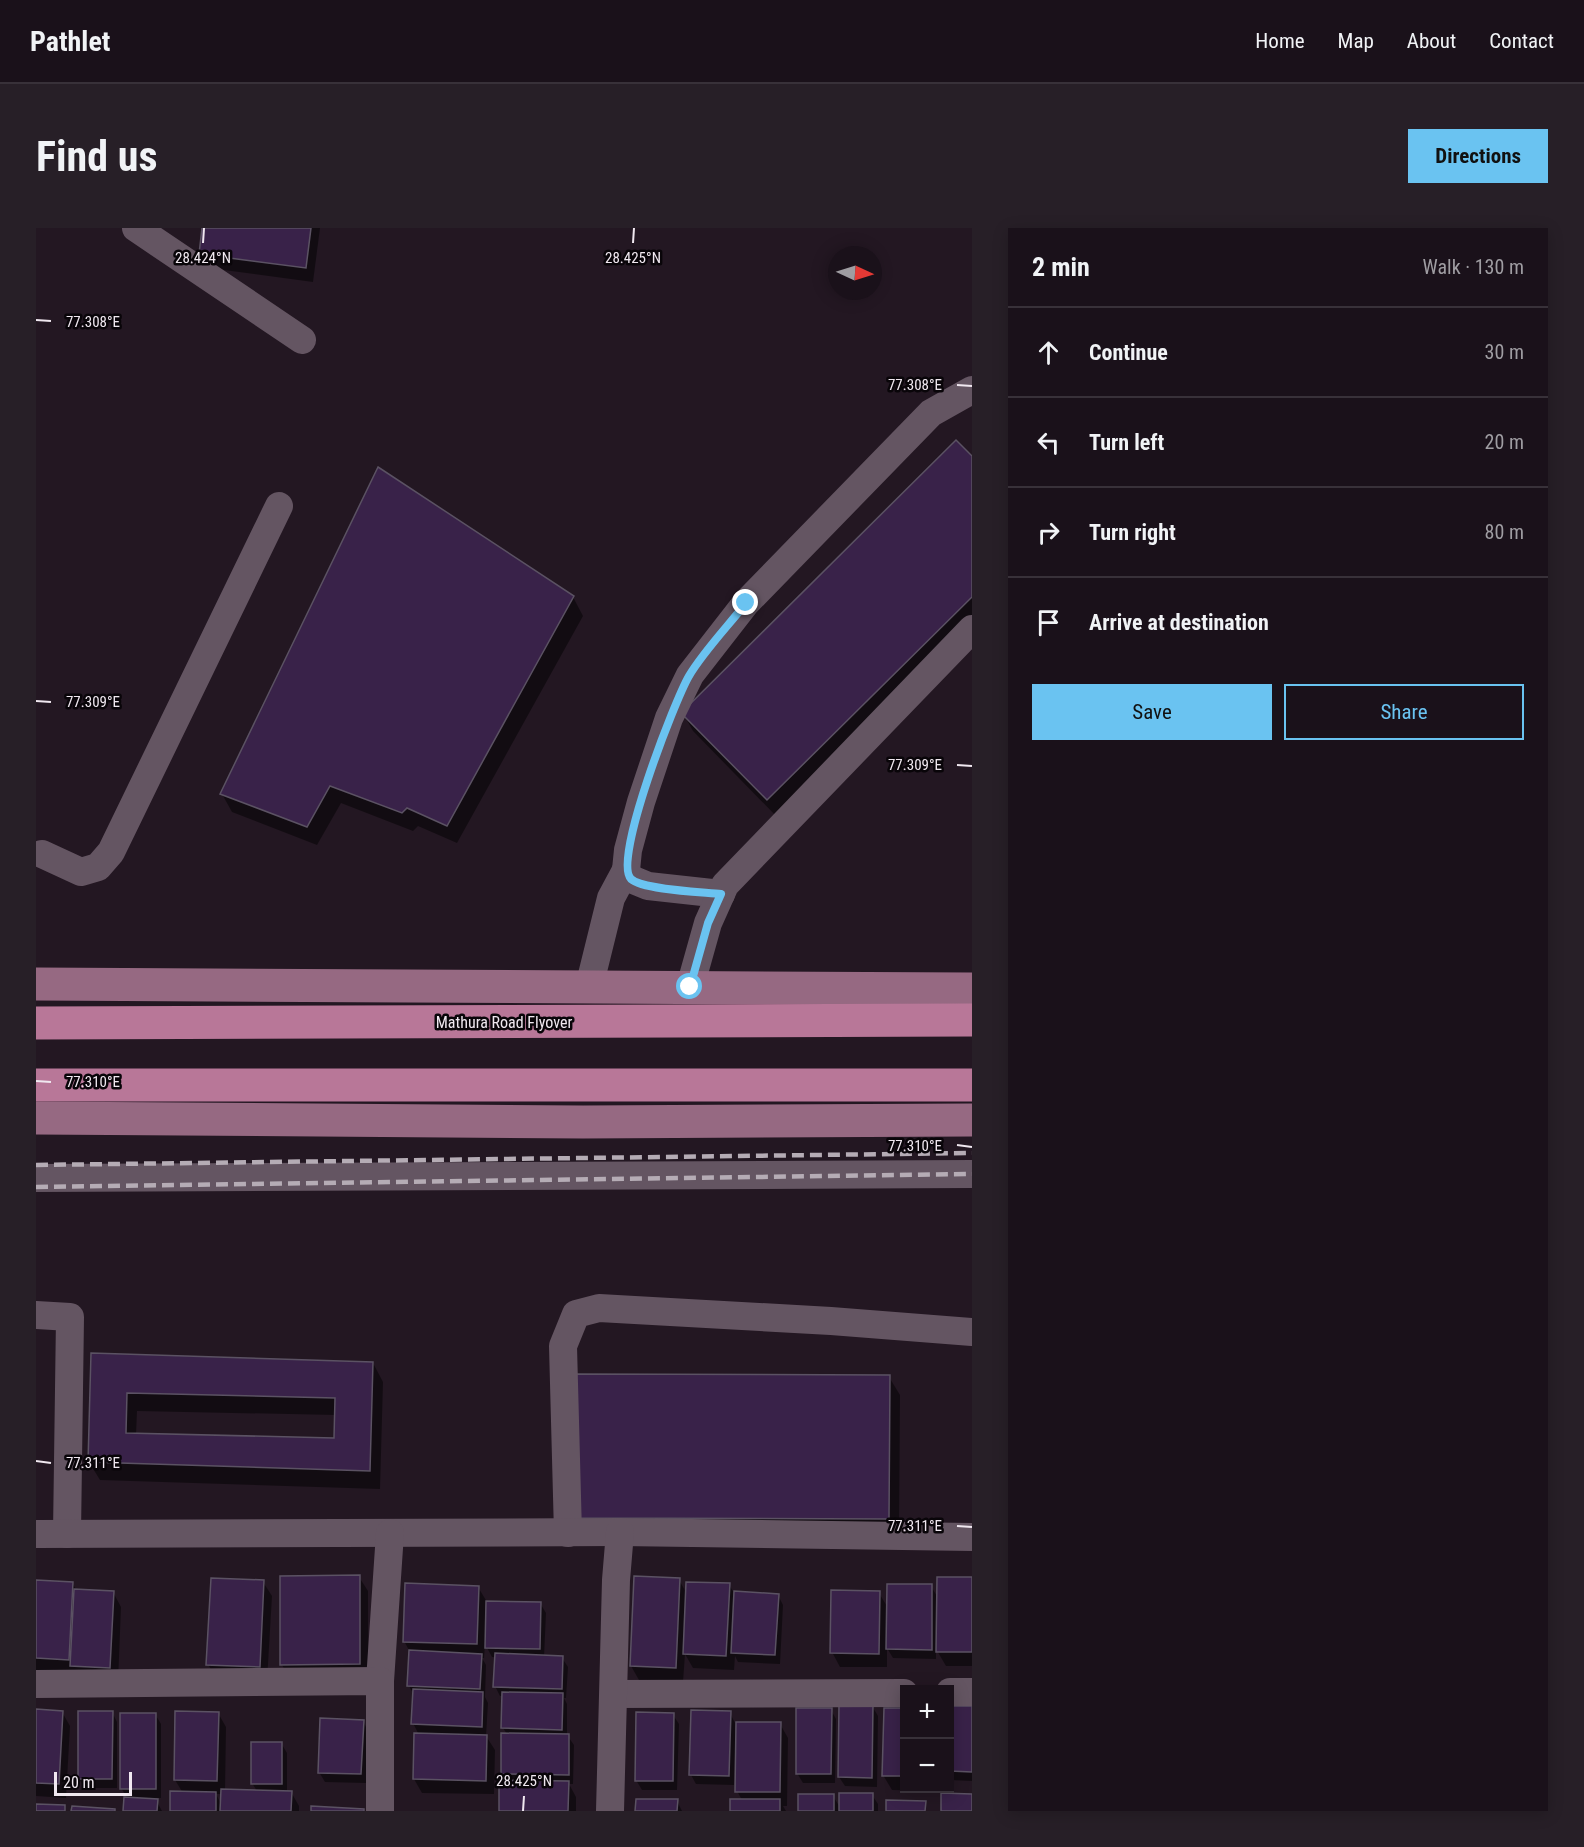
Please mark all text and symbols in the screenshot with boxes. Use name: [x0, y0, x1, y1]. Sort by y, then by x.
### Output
text: Pathlet: [30, 25, 110, 58]
text: Home: [1255, 29, 1305, 53]
text: Map: [1338, 29, 1374, 53]
text: About: [1407, 29, 1456, 53]
text: Contact: [1489, 29, 1554, 53]
button: Directions: [1408, 129, 1548, 183]
text: Find us: [36, 132, 157, 181]
north arrow: [828, 246, 882, 300]
text: 28.424°N: [175, 249, 231, 267]
text: 28.425°N: [605, 249, 661, 267]
text: 2 min: [1032, 252, 1090, 282]
text: Walk · 130 m: [1423, 255, 1524, 279]
text: 77.308°E: [66, 313, 120, 331]
icon: ahead: [1032, 336, 1065, 369]
text: Continue: [1089, 340, 1168, 365]
text: 30 m: [1485, 340, 1524, 364]
text: 77.308°E: [888, 376, 942, 394]
icon: left: [1032, 426, 1065, 459]
text: Turn left: [1089, 430, 1164, 455]
text: 20 m: [1485, 430, 1524, 454]
icon: right: [1032, 516, 1065, 549]
text: Turn right: [1089, 520, 1176, 545]
text: 80 m: [1485, 520, 1524, 544]
route end: [732, 589, 758, 615]
icon: arrive: [1032, 606, 1065, 639]
text: Arrive at destination: [1089, 610, 1269, 635]
button: Save: [1032, 684, 1272, 740]
button: Share: [1284, 684, 1524, 740]
text: 77.309°E: [66, 693, 120, 711]
text: 77.309°E: [888, 756, 942, 774]
route start: [676, 973, 702, 999]
street label: Mathura Road Flyover: [436, 1013, 572, 1032]
text: 77.310°E: [66, 1073, 120, 1091]
text: 77.310°E: [888, 1137, 942, 1155]
text: 77.311°E: [66, 1454, 120, 1472]
text: 77.311°E: [888, 1517, 942, 1535]
map controls: [900, 1685, 954, 1793]
button: +: [900, 1685, 954, 1739]
button: −: [900, 1739, 954, 1793]
scale bar: [54, 1769, 132, 1796]
text: 28.425°N: [496, 1772, 552, 1790]
text: 20 m: [63, 1773, 95, 1792]

